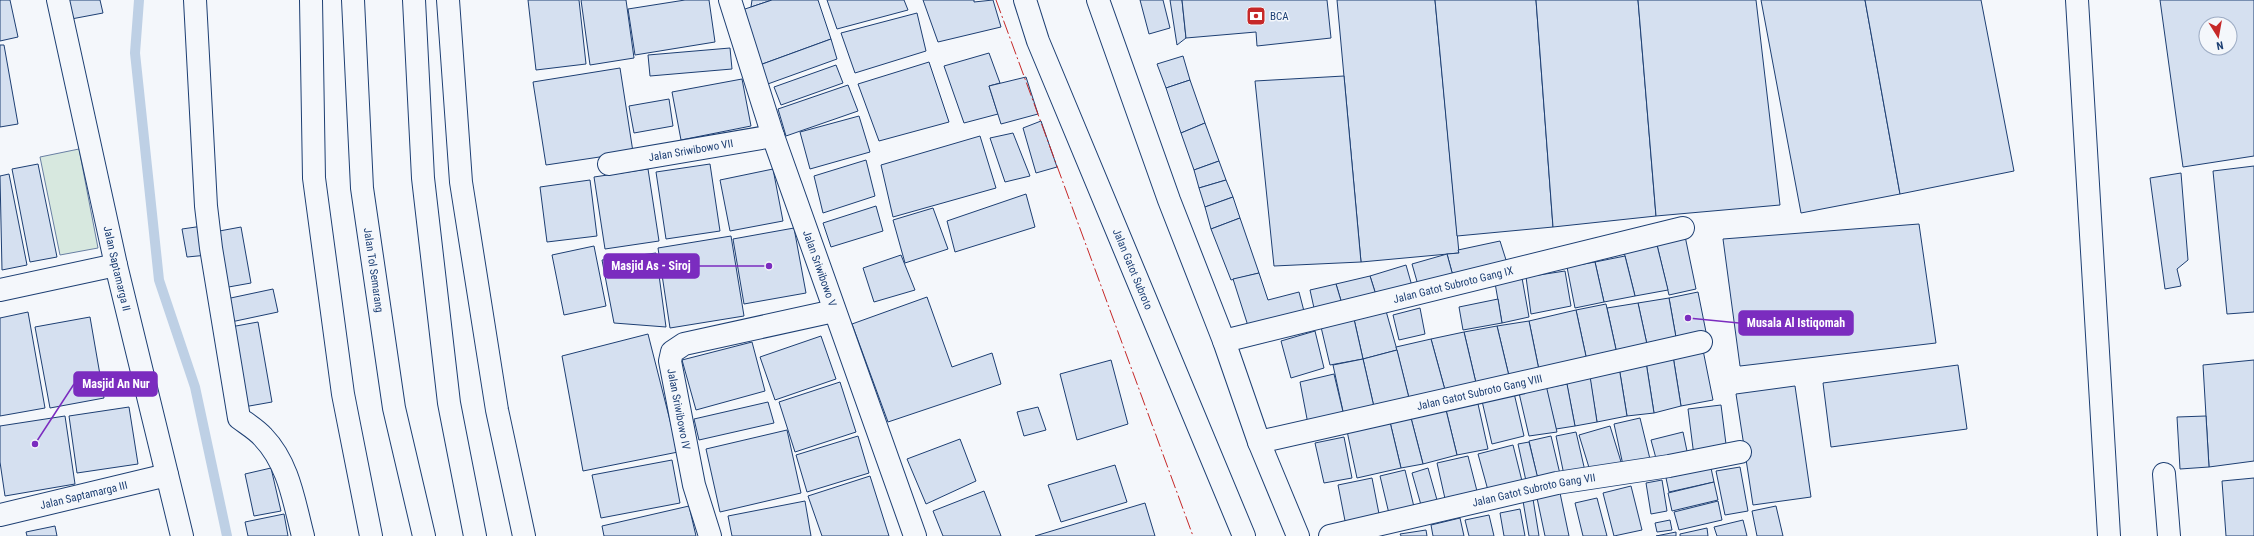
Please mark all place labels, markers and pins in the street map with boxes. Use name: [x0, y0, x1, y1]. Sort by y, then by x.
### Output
bank icon: BCA: [1245, 5, 1267, 27]
place label: BCA: [1270, 10, 1289, 23]
callout: Masjid As - Siroj: [604, 254, 699, 278]
callout: Musala Al Istiqomah: [1739, 311, 1853, 335]
callout: Masjid An Nur: [74, 372, 157, 396]

